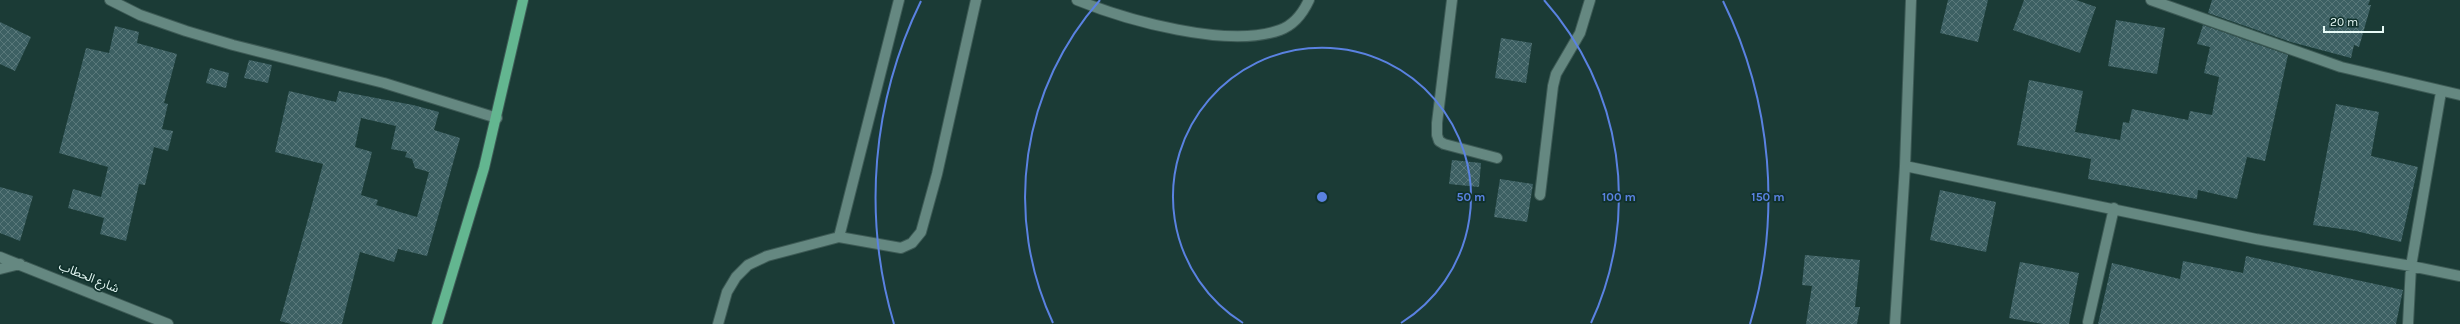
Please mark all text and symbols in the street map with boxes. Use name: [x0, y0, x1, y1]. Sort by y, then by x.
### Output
scale bar: [2324, 8, 2383, 34]
text: 20 m: [2330, 15, 2358, 29]
centre of rings: [1315, 190, 1329, 204]
text: 50 m: [1457, 190, 1486, 204]
text: 100 m: [1602, 190, 1636, 204]
text: 150 m: [1751, 190, 1785, 204]
street label: شارع الحطاب: [56, 259, 121, 297]

